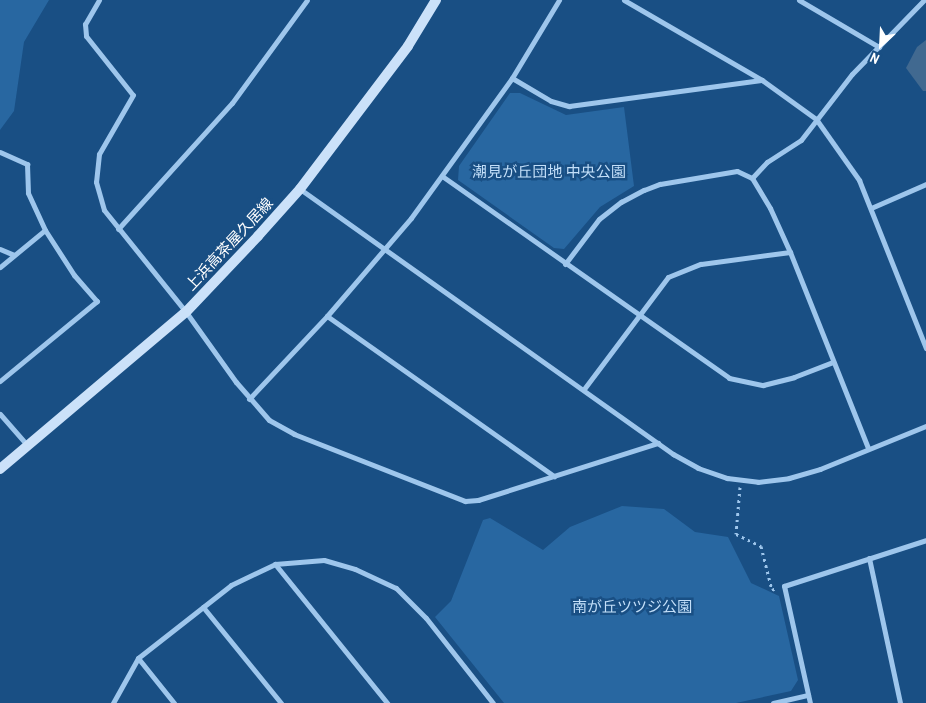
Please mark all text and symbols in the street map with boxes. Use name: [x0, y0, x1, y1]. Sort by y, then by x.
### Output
north arrow: [856, 20, 906, 70]
text: N: [867, 49, 882, 69]
park label: 潮見が丘団地 中央公園: [472, 163, 626, 181]
street label: 上浜高茶屋久居線: [181, 194, 277, 294]
park label: 南が丘ツツジ公園: [572, 598, 692, 616]

